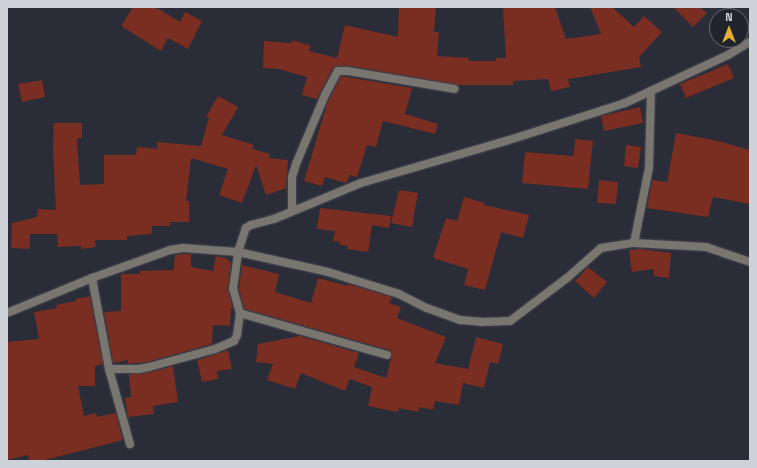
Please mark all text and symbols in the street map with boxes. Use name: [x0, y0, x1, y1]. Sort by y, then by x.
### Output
north arrow: [709, 8, 749, 48]
text: N: [725, 10, 733, 24]

